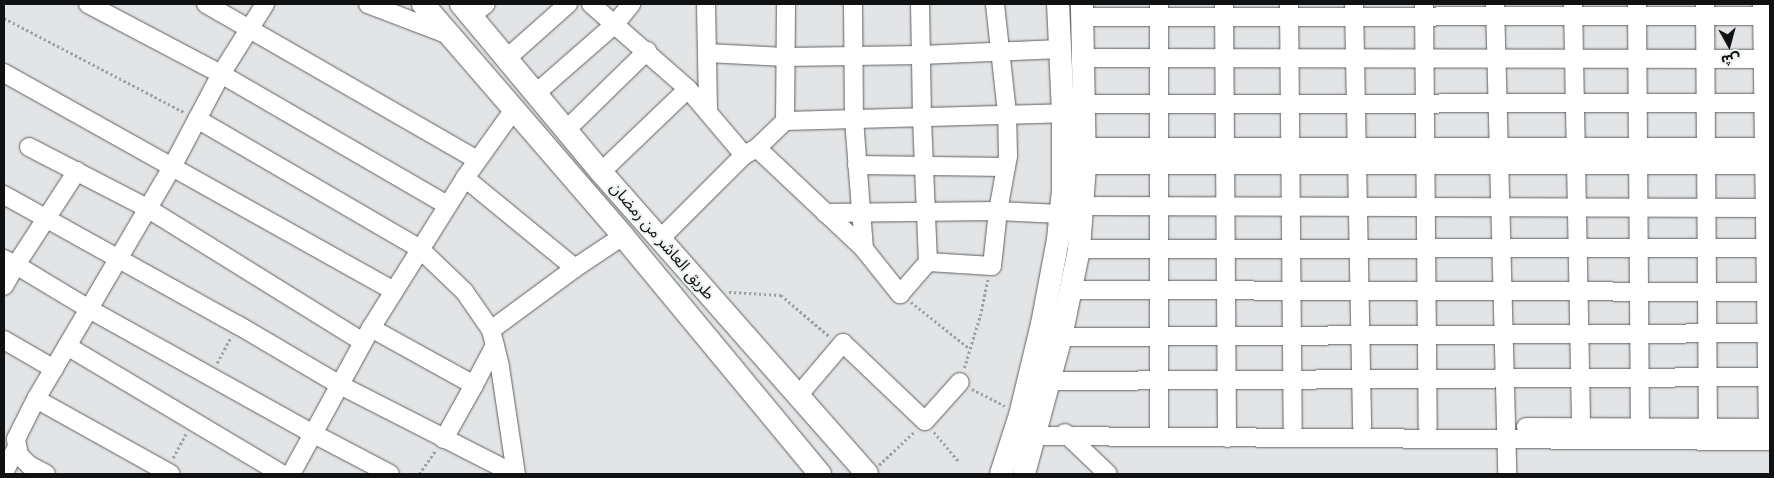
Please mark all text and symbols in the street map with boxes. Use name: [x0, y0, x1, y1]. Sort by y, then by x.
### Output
north arrow: [1704, 20, 1754, 70]
text: ش: [1720, 51, 1741, 69]
street label: طريق العاشر من رمضان: [606, 178, 718, 304]

